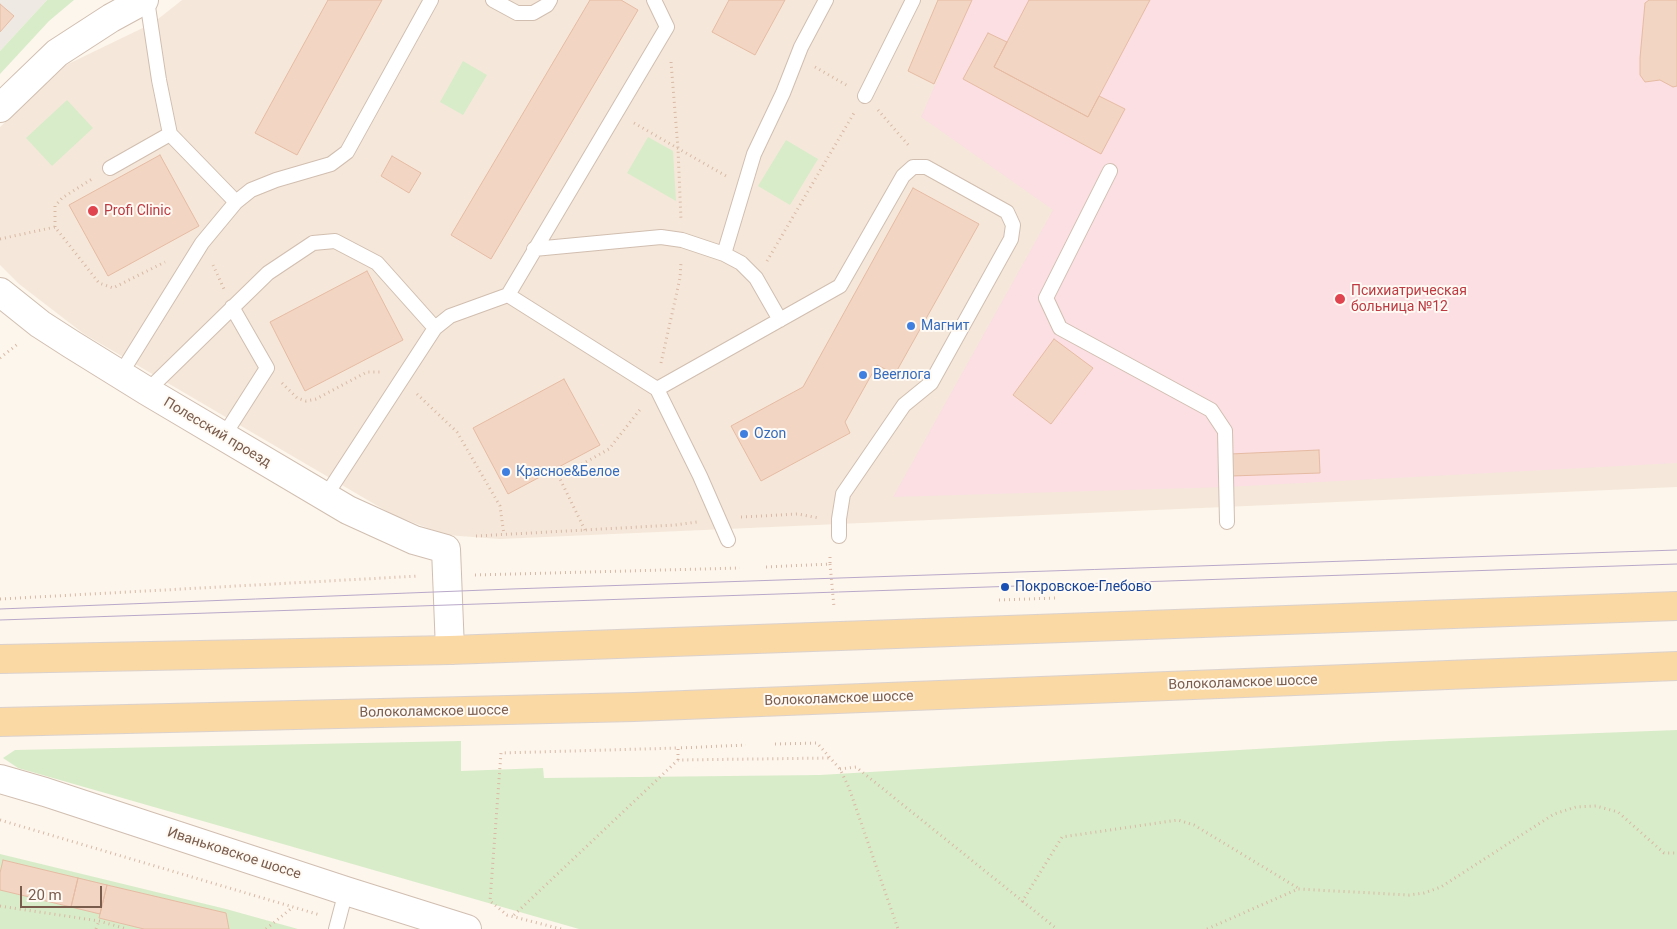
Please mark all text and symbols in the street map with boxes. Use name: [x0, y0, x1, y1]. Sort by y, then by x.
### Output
place label: Profi Clinic: [104, 203, 171, 219]
marker: Profi Clinic: [86, 204, 100, 218]
place label: Психиатрическая больница №12: [1351, 283, 1467, 316]
marker: Психиатрическая больница №12: [1333, 292, 1347, 306]
place label: Магнит: [921, 318, 970, 334]
marker: Магнит: [905, 320, 917, 332]
place label: Beerлога: [873, 367, 931, 383]
marker: Beerлога: [857, 369, 869, 381]
street label: Полесский проезд: [160, 394, 274, 472]
place label: Ozon: [754, 426, 786, 442]
marker: Ozon: [738, 428, 750, 440]
place label: Красное&Белое: [516, 464, 620, 480]
marker: Красное&Белое: [500, 466, 512, 478]
place label: Покровское-Глебово: [1015, 579, 1152, 595]
marker: Покровское-Глебово: [999, 581, 1011, 593]
street label: Волоколамское шоссе: [1168, 672, 1318, 694]
street label: Волоколамское шоссе: [764, 688, 914, 710]
street label: Волоколамское шоссе: [359, 702, 509, 722]
street label: Иваньковское шоссе: [165, 824, 303, 884]
scale bar: [22, 876, 105, 908]
text: 20 m: [28, 886, 62, 904]

